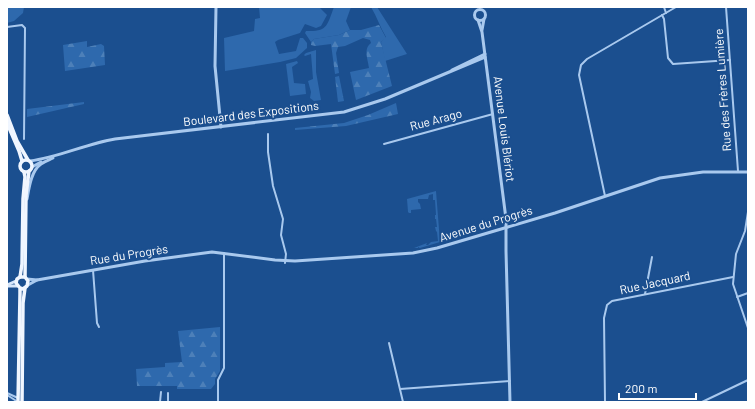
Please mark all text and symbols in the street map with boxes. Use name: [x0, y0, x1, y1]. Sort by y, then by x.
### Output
street label: Rue des Frères Lumière: [711, 28, 733, 152]
street label: Avenue Louis Blériot: [492, 75, 518, 183]
street label: Boulevard des Expositions: [182, 98, 320, 128]
street label: Rue Arago: [408, 105, 463, 133]
street label: Avenue du Progrès: [437, 202, 534, 244]
street label: Rue du Progrès: [89, 241, 169, 267]
street label: Rue Jacquard: [618, 268, 691, 296]
scale bar: [619, 375, 696, 401]
text: 200 m: [625, 381, 657, 395]

